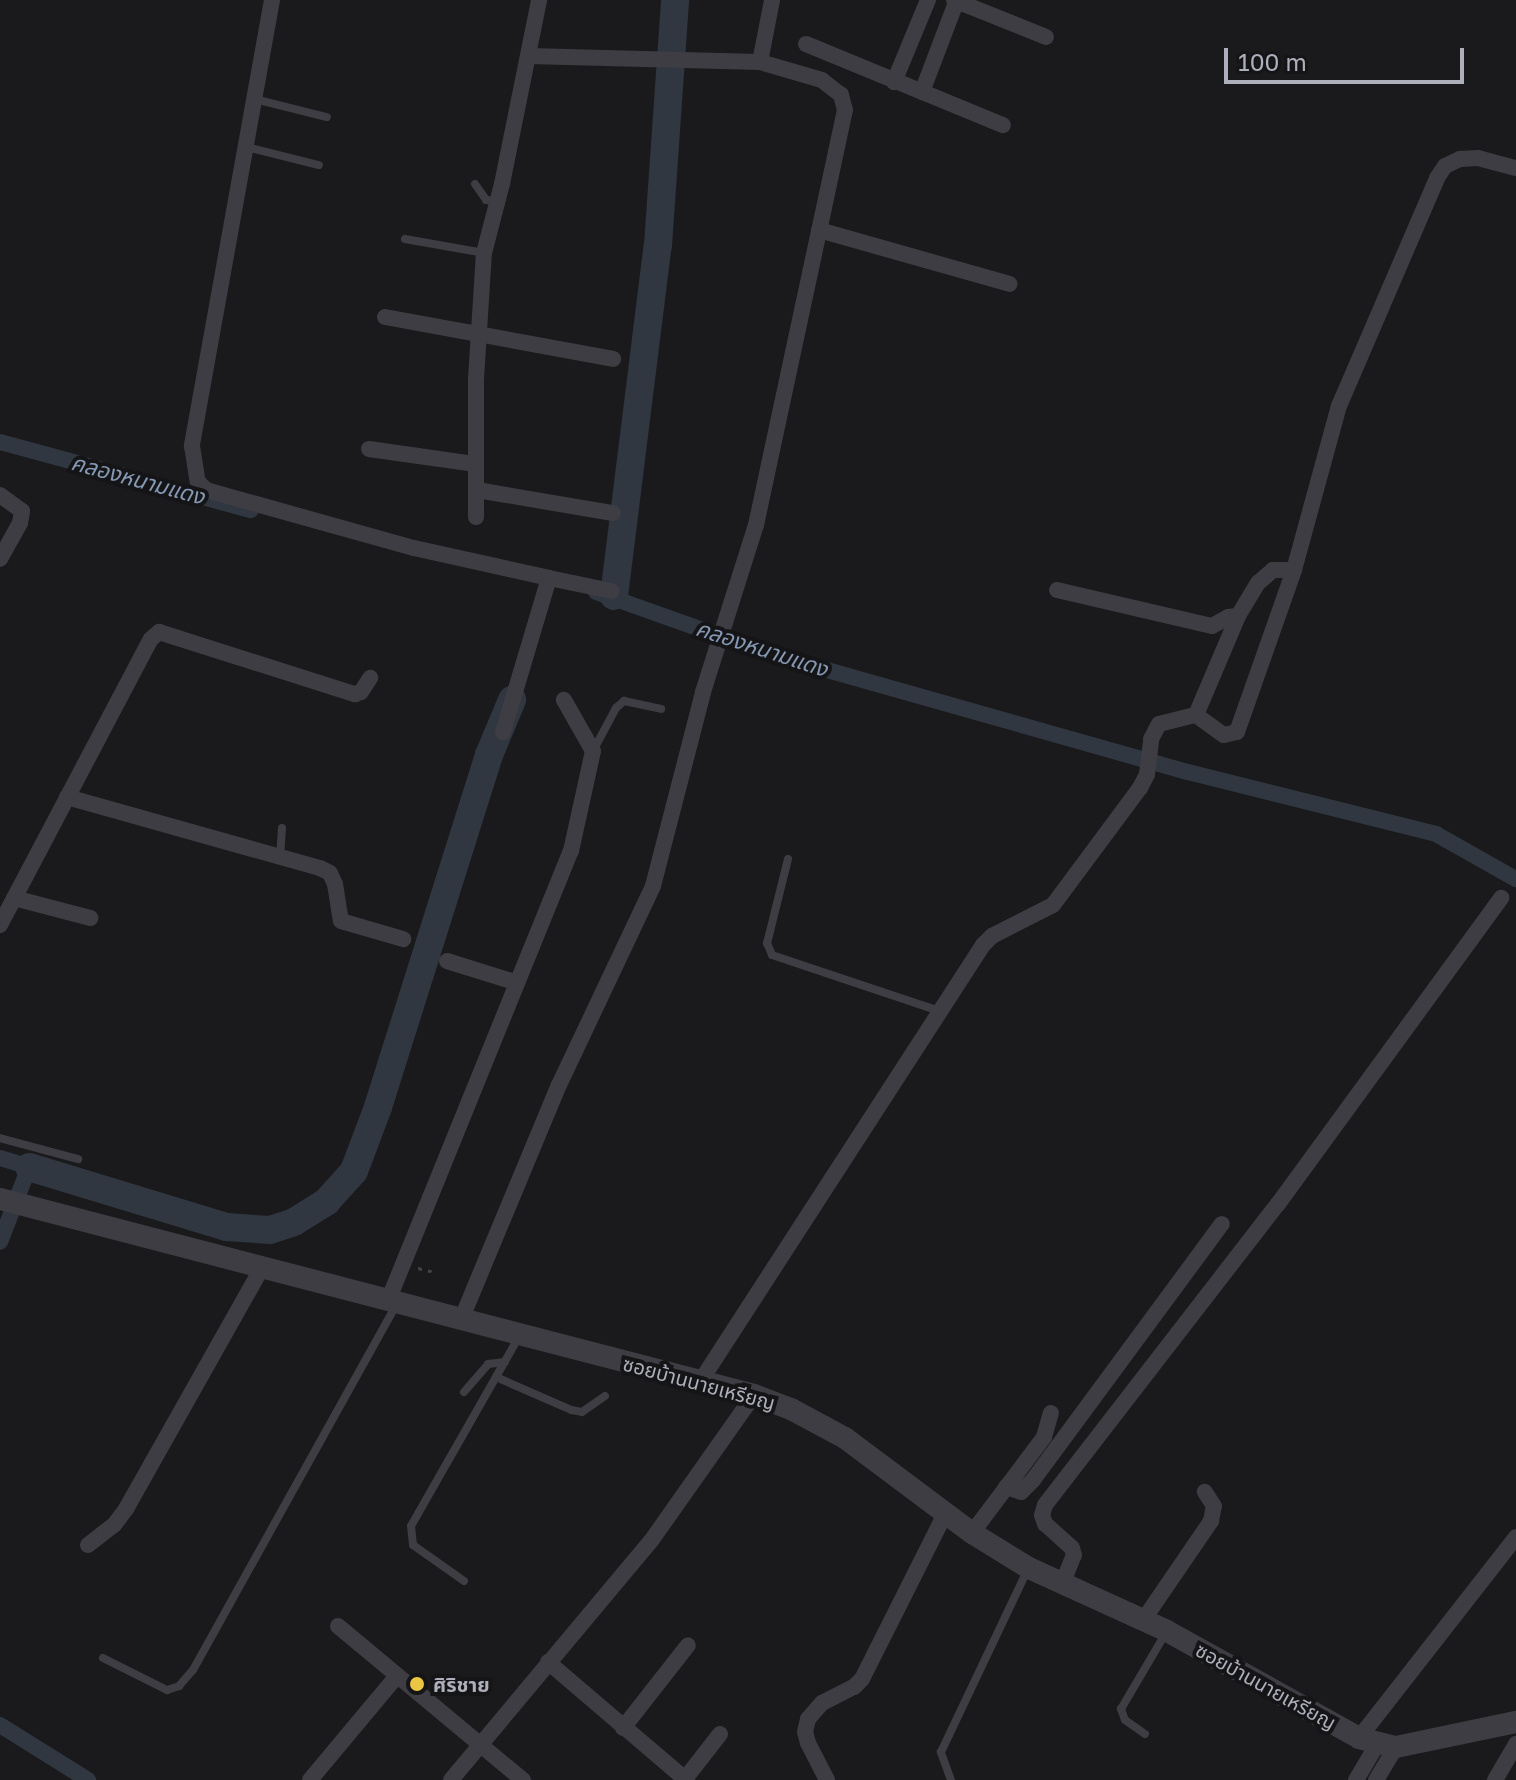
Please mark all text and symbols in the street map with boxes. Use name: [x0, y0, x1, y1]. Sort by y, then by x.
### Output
scale bar: [1228, 32, 1468, 82]
text: 100 m: [1238, 47, 1307, 76]
water label: คลองหนามแดง: [68, 449, 208, 509]
water label: คลองหนามแดง: [693, 614, 831, 682]
street label: ซอยบ้านนายเหรียญ: [620, 1351, 778, 1415]
street label: ซอยบ้านนายเหรียญ: [1192, 1638, 1340, 1734]
place label: ศิริชาย: [433, 1672, 490, 1696]
marker: ศิริชาย: [408, 1675, 426, 1693]

